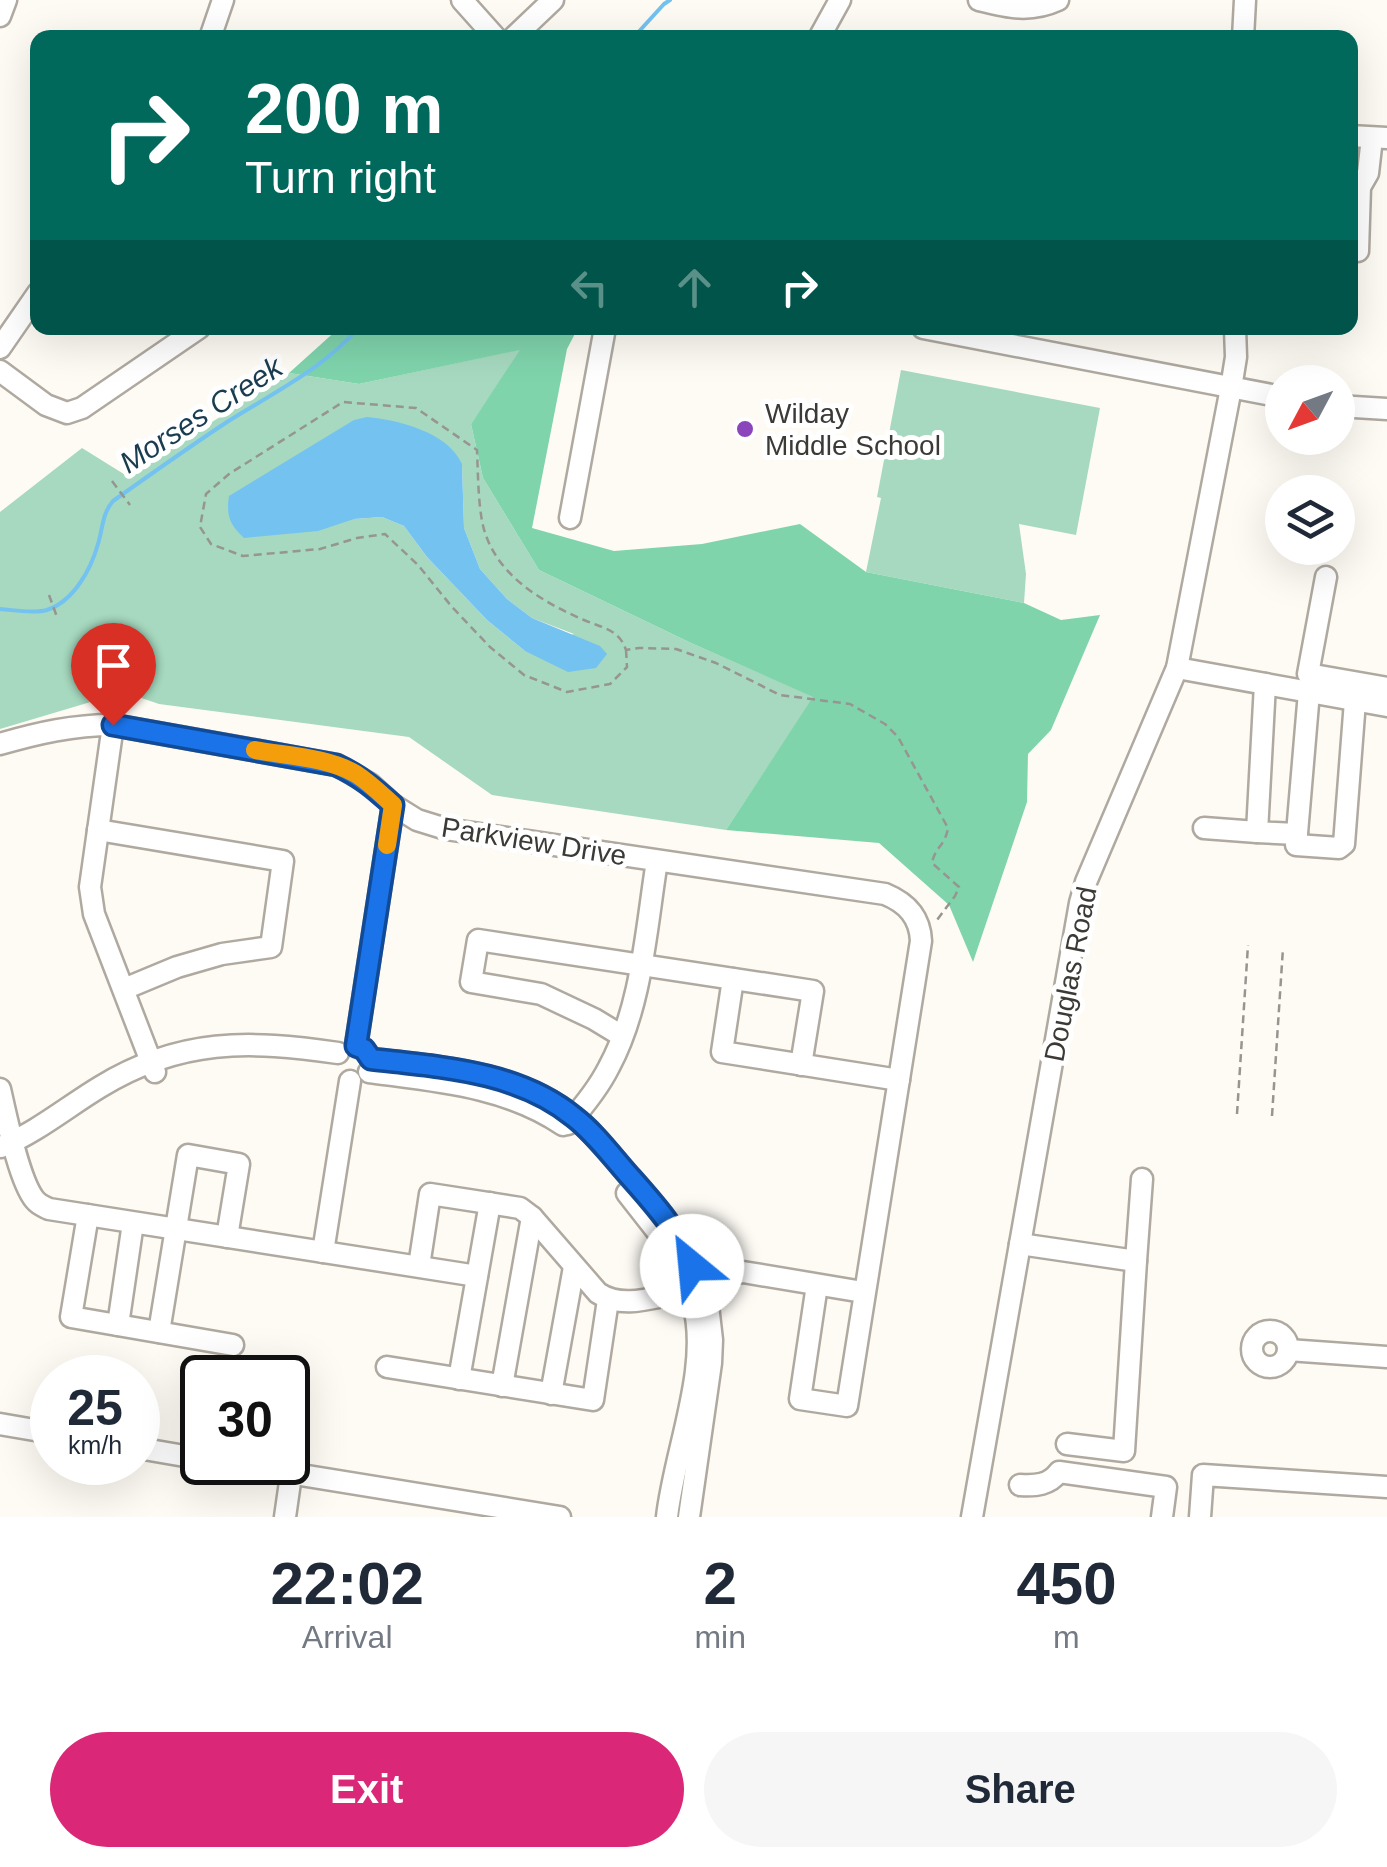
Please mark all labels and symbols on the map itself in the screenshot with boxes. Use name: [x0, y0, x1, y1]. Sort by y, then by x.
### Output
water label: Morses Creek: [113, 349, 290, 479]
north arrow: [1265, 365, 1355, 455]
place label: Wilday Middle School: [765, 398, 941, 461]
marker: Wilday Middle School: [734, 418, 756, 440]
pin: [71, 623, 156, 726]
street label: Parkview Drive: [439, 812, 629, 871]
street label: Douglas Road: [1038, 884, 1103, 1064]
position arrow: [640, 1214, 744, 1318]
speed limit sign: 30: [180, 1355, 310, 1485]

